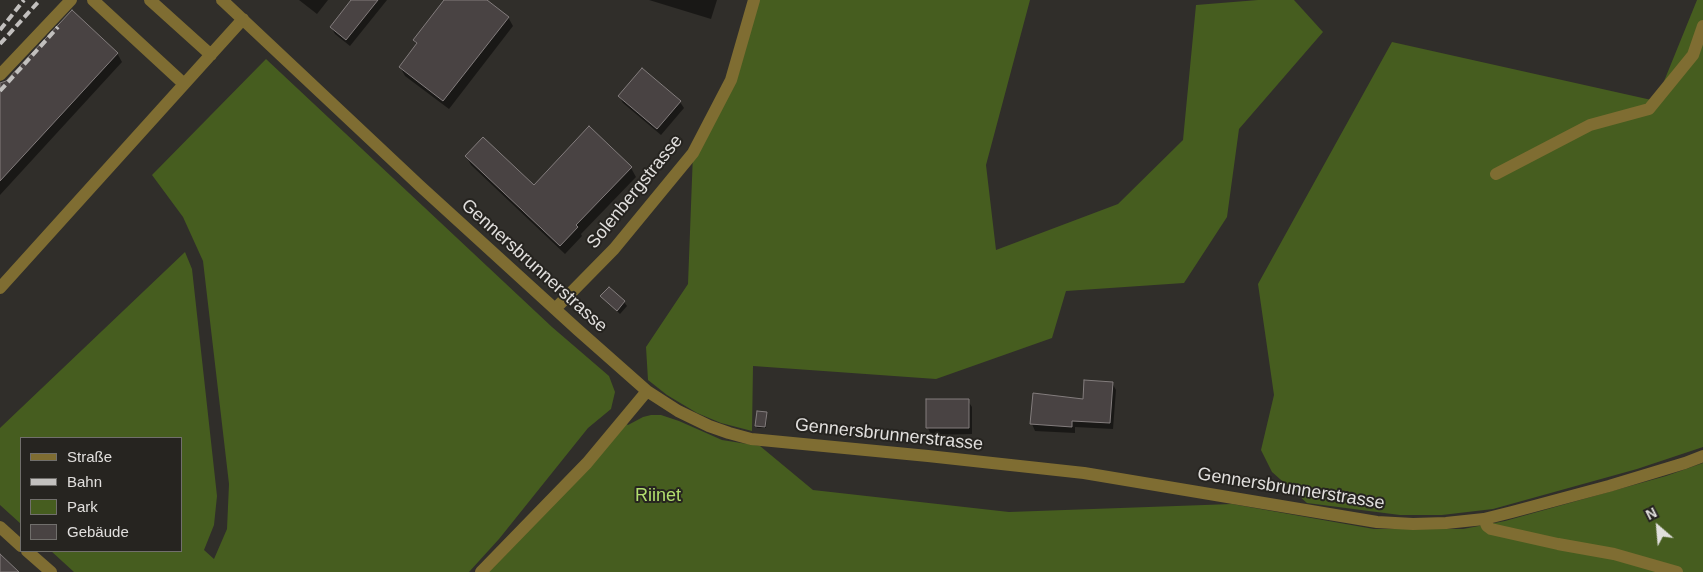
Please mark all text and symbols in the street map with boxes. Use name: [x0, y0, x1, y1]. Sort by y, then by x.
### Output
street label: Solenbergstrasse: [583, 131, 687, 253]
street label: Gennersbrunnerstrasse: [457, 195, 611, 337]
street label: Gennersbrunnerstrasse: [794, 414, 984, 456]
legend: [20, 437, 182, 552]
text: Straße: [67, 448, 112, 465]
street label: Gennersbrunnerstrasse: [1196, 464, 1386, 514]
text: Bahn: [67, 473, 102, 490]
park label: Riinet: [635, 485, 681, 507]
text: Park: [67, 498, 98, 515]
north arrow: [1633, 502, 1683, 552]
text: N: [1643, 504, 1659, 523]
text: Gebäude: [67, 523, 129, 540]

